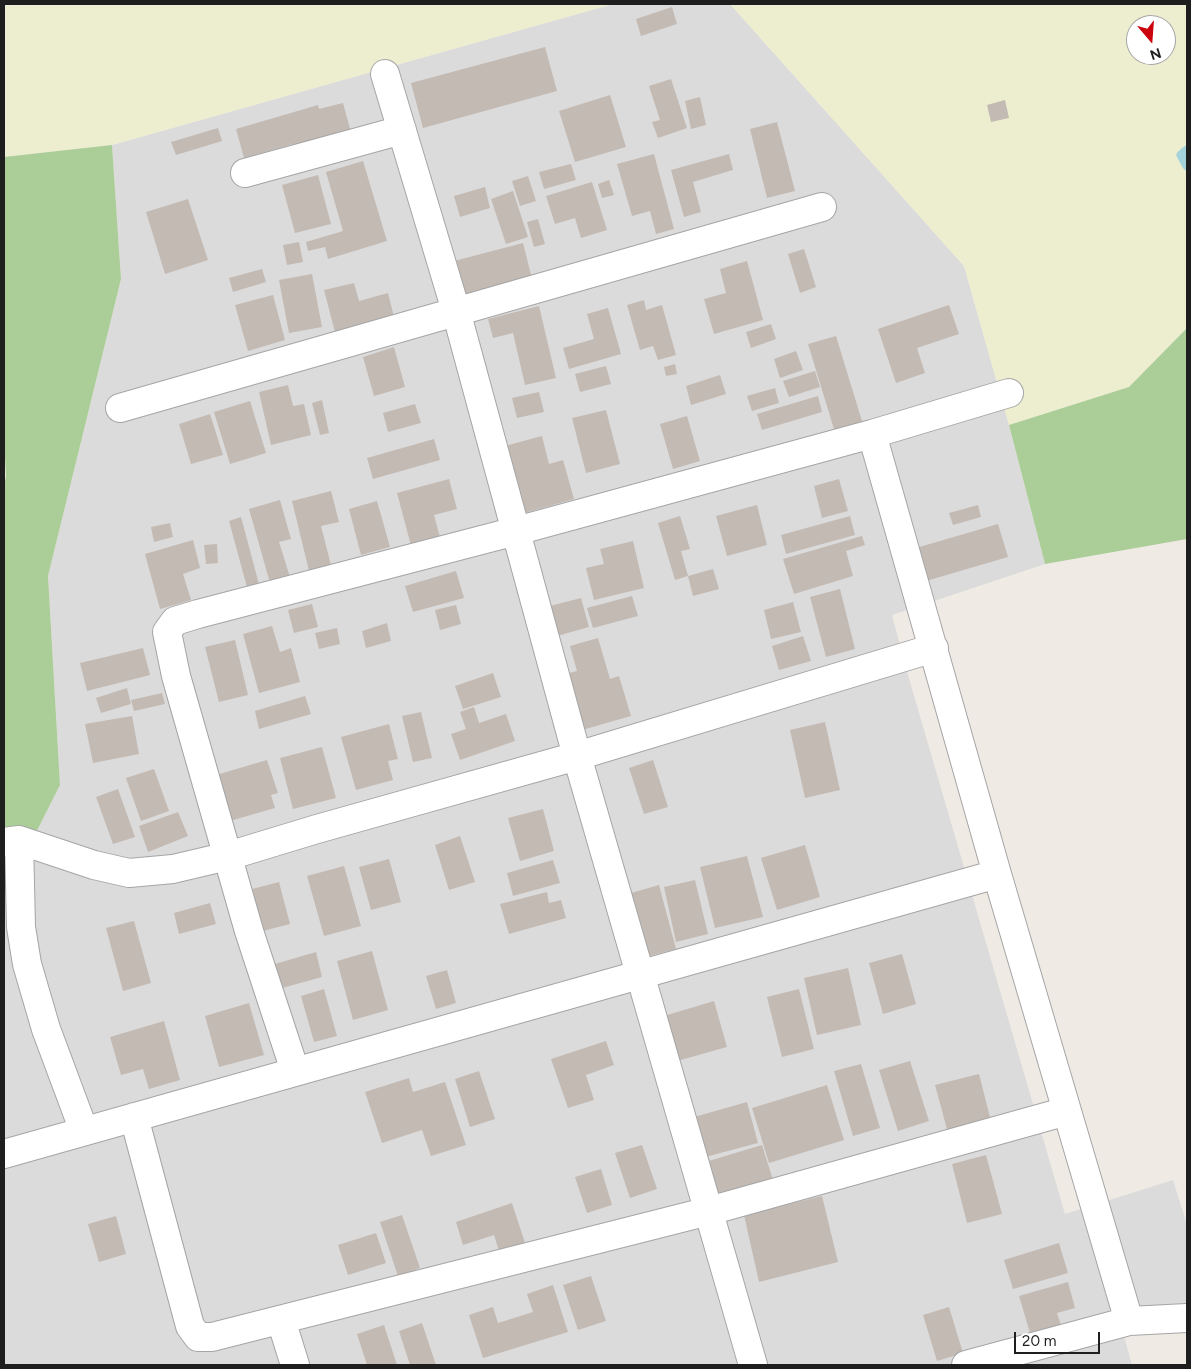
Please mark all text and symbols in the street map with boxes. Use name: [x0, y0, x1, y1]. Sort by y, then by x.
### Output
north arrow: [1126, 15, 1176, 65]
text: N: [1148, 44, 1163, 64]
scale bar: [1016, 1322, 1102, 1354]
text: 20 m: [1022, 1332, 1056, 1350]

